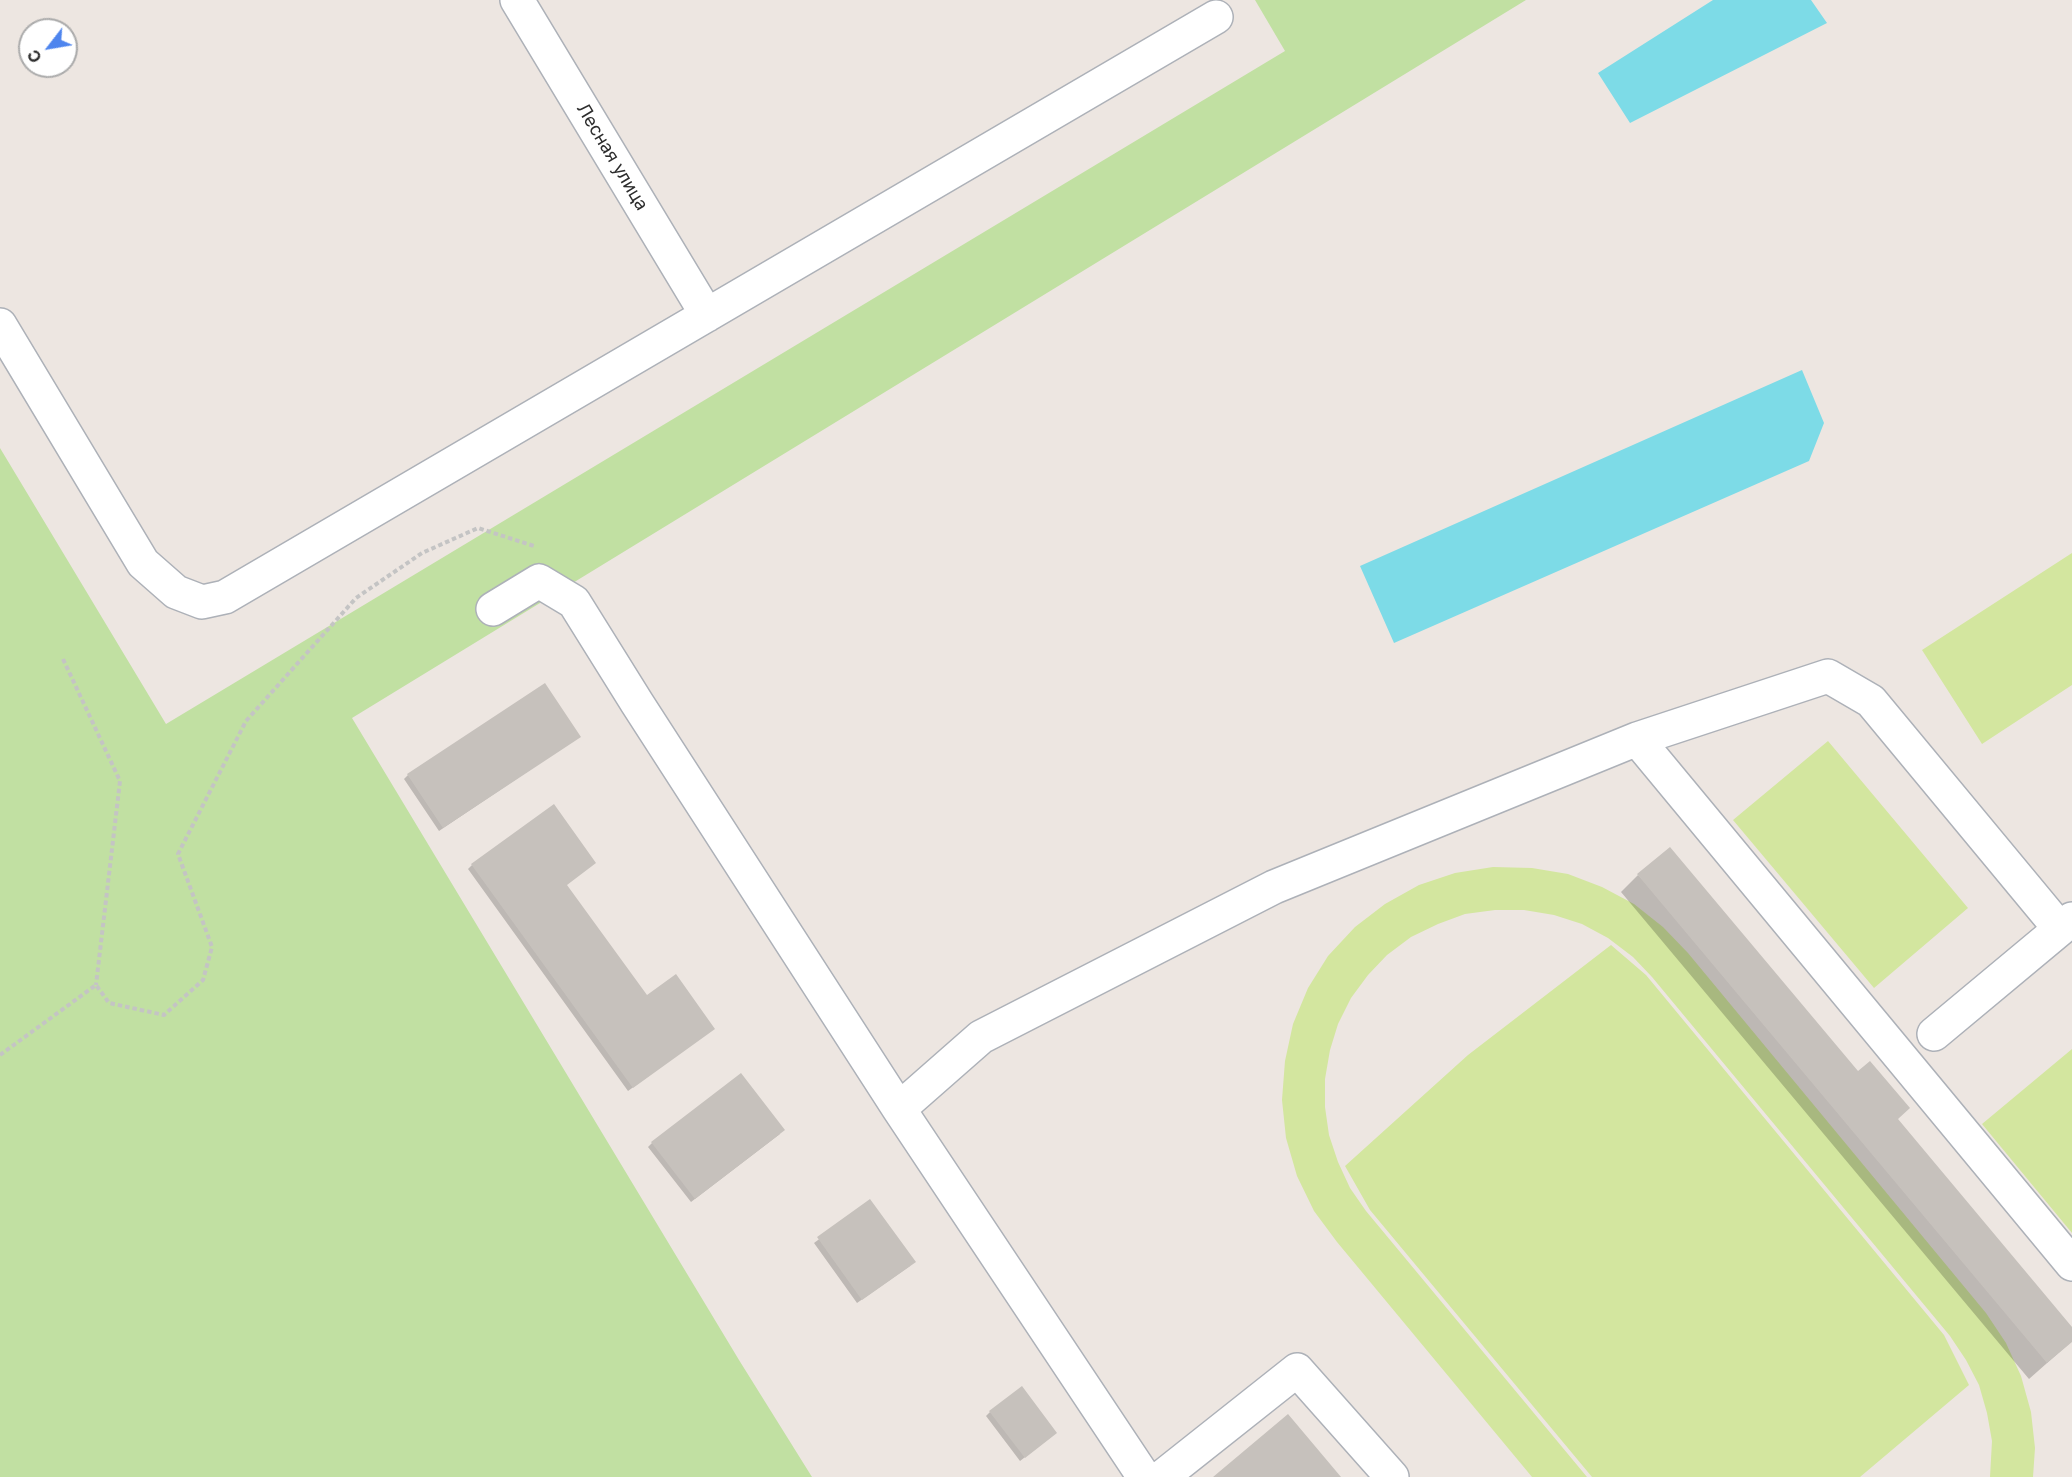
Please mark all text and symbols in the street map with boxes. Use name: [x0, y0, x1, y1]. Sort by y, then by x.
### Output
north arrow: [18, 18, 78, 78]
text: С: [23, 46, 46, 66]
street label: Лесная улица: [572, 100, 652, 214]

